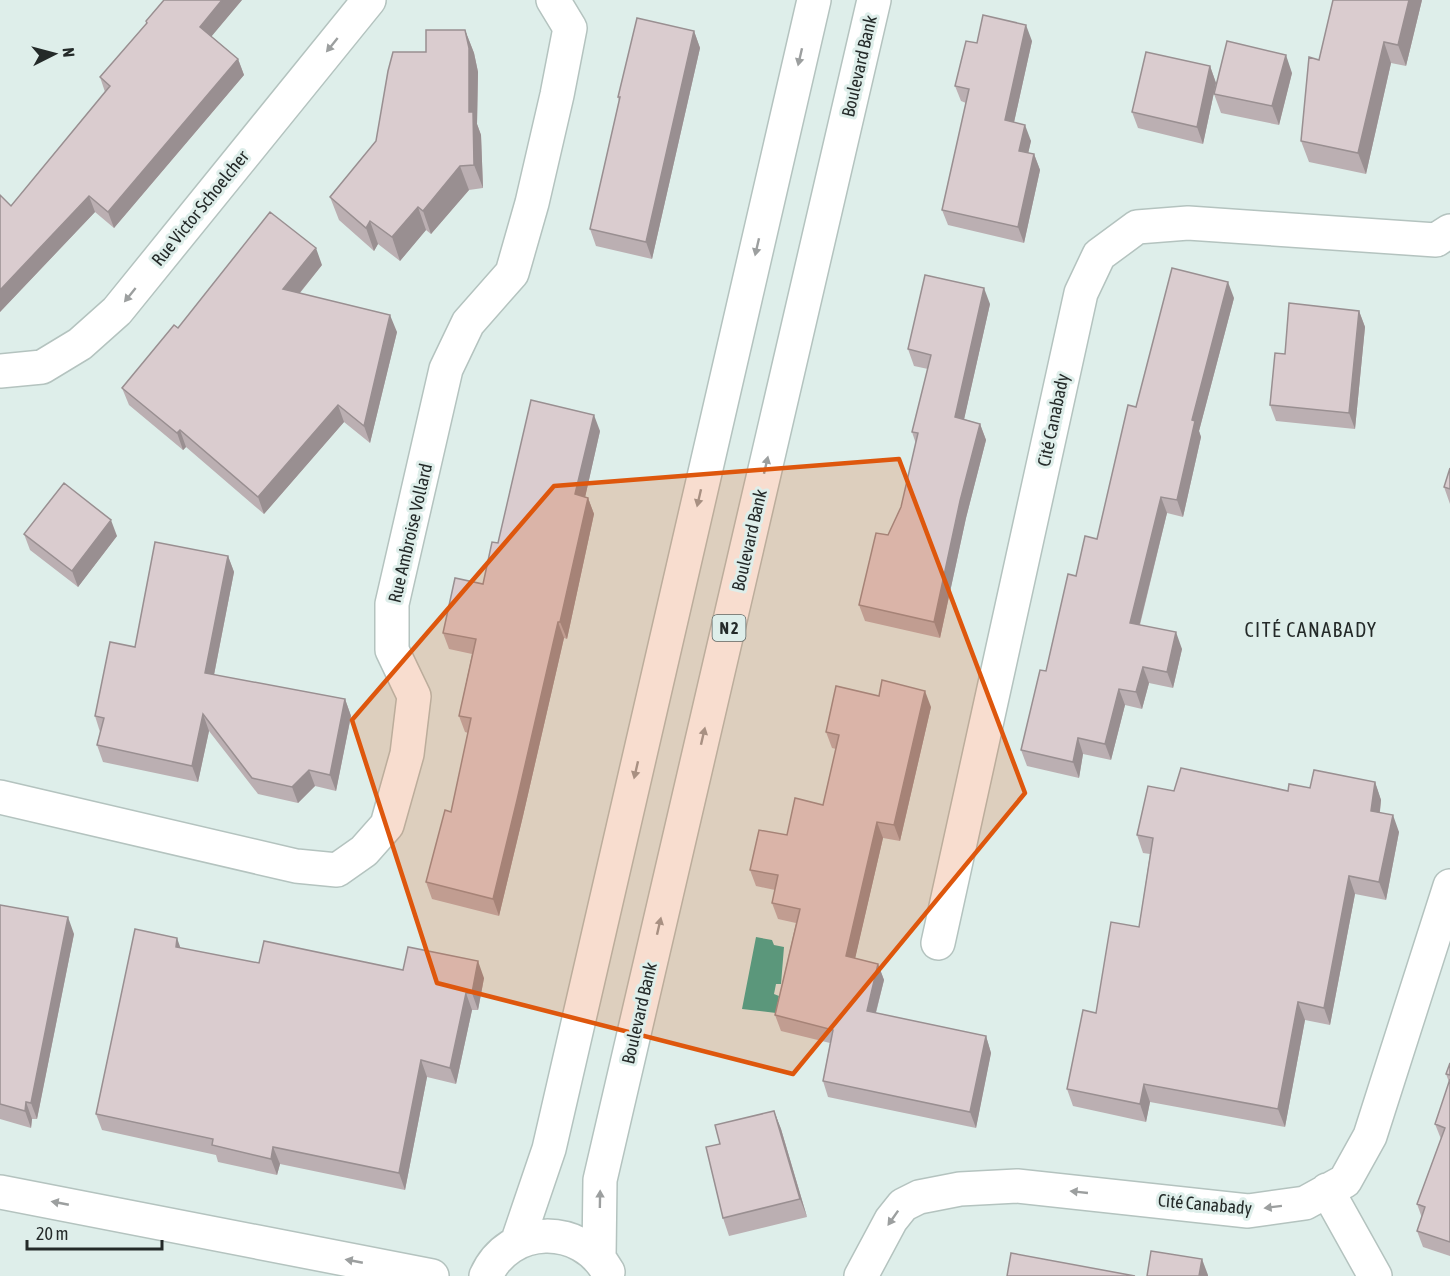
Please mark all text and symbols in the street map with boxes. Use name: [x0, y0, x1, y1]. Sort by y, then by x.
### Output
street label: Boulevard Bank: [837, 13, 881, 119]
north arrow: [24, 24, 84, 84]
one-way arrow: [326, 38, 338, 53]
text: N: [59, 47, 78, 58]
one-way arrow: [795, 48, 805, 66]
street label: Rue Victor Schoelcher: [147, 146, 253, 270]
one-way arrow: [751, 238, 761, 256]
one-way arrow: [123, 287, 136, 303]
street label: Cité Canabady: [1033, 372, 1073, 468]
one-way arrow: [762, 455, 772, 474]
street label: Rue Ambroise Vollard: [384, 461, 436, 605]
street label: Boulevard Bank: [727, 487, 771, 593]
one-way arrow: [694, 489, 703, 508]
road number: N 2: [712, 615, 746, 641]
district label: CITÉ CANABADY: [1245, 618, 1377, 641]
one-way arrow: [699, 727, 709, 746]
one-way arrow: [631, 761, 641, 780]
one-way arrow: [655, 917, 664, 936]
street label: Boulevard Bank: [617, 960, 661, 1066]
one-way arrow: [1069, 1187, 1088, 1197]
one-way arrow: [595, 1189, 605, 1208]
street label: Cité Canabady: [1157, 1189, 1253, 1219]
one-way arrow: [50, 1198, 69, 1207]
one-way arrow: [1263, 1203, 1282, 1212]
one-way arrow: [887, 1210, 899, 1226]
scale bar: [27, 1213, 162, 1251]
text: 20 m: [36, 1223, 68, 1244]
one-way arrow: [345, 1256, 364, 1265]

